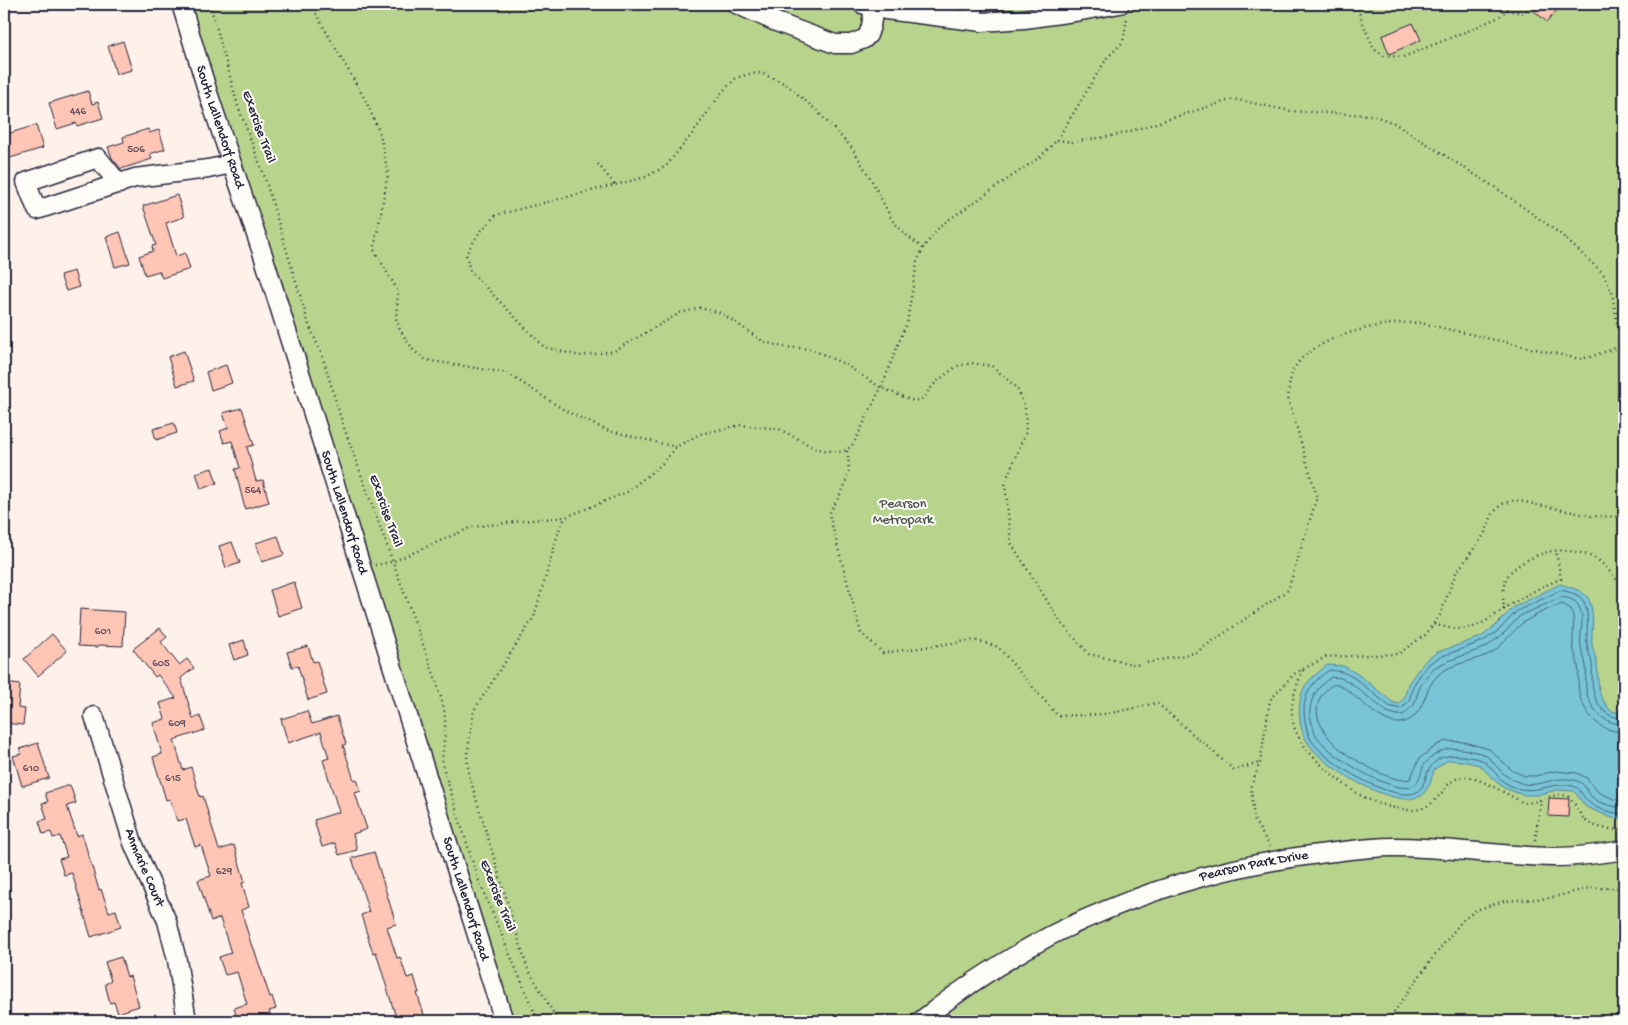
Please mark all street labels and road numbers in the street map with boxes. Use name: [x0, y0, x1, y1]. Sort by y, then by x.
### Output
street label: South Lallendorf Road: [192, 63, 249, 192]
street label: Exercise Trail: [237, 88, 279, 166]
street label: South Lallendorf Road: [317, 449, 372, 578]
street label: Exercise Trail: [364, 472, 406, 550]
street label: Anmarie Court: [121, 827, 169, 911]
street label: South Lallendorf Road: [438, 835, 494, 964]
street label: Pearson Park Drive: [1197, 847, 1310, 886]
street label: Exercise Trail: [475, 858, 519, 934]

